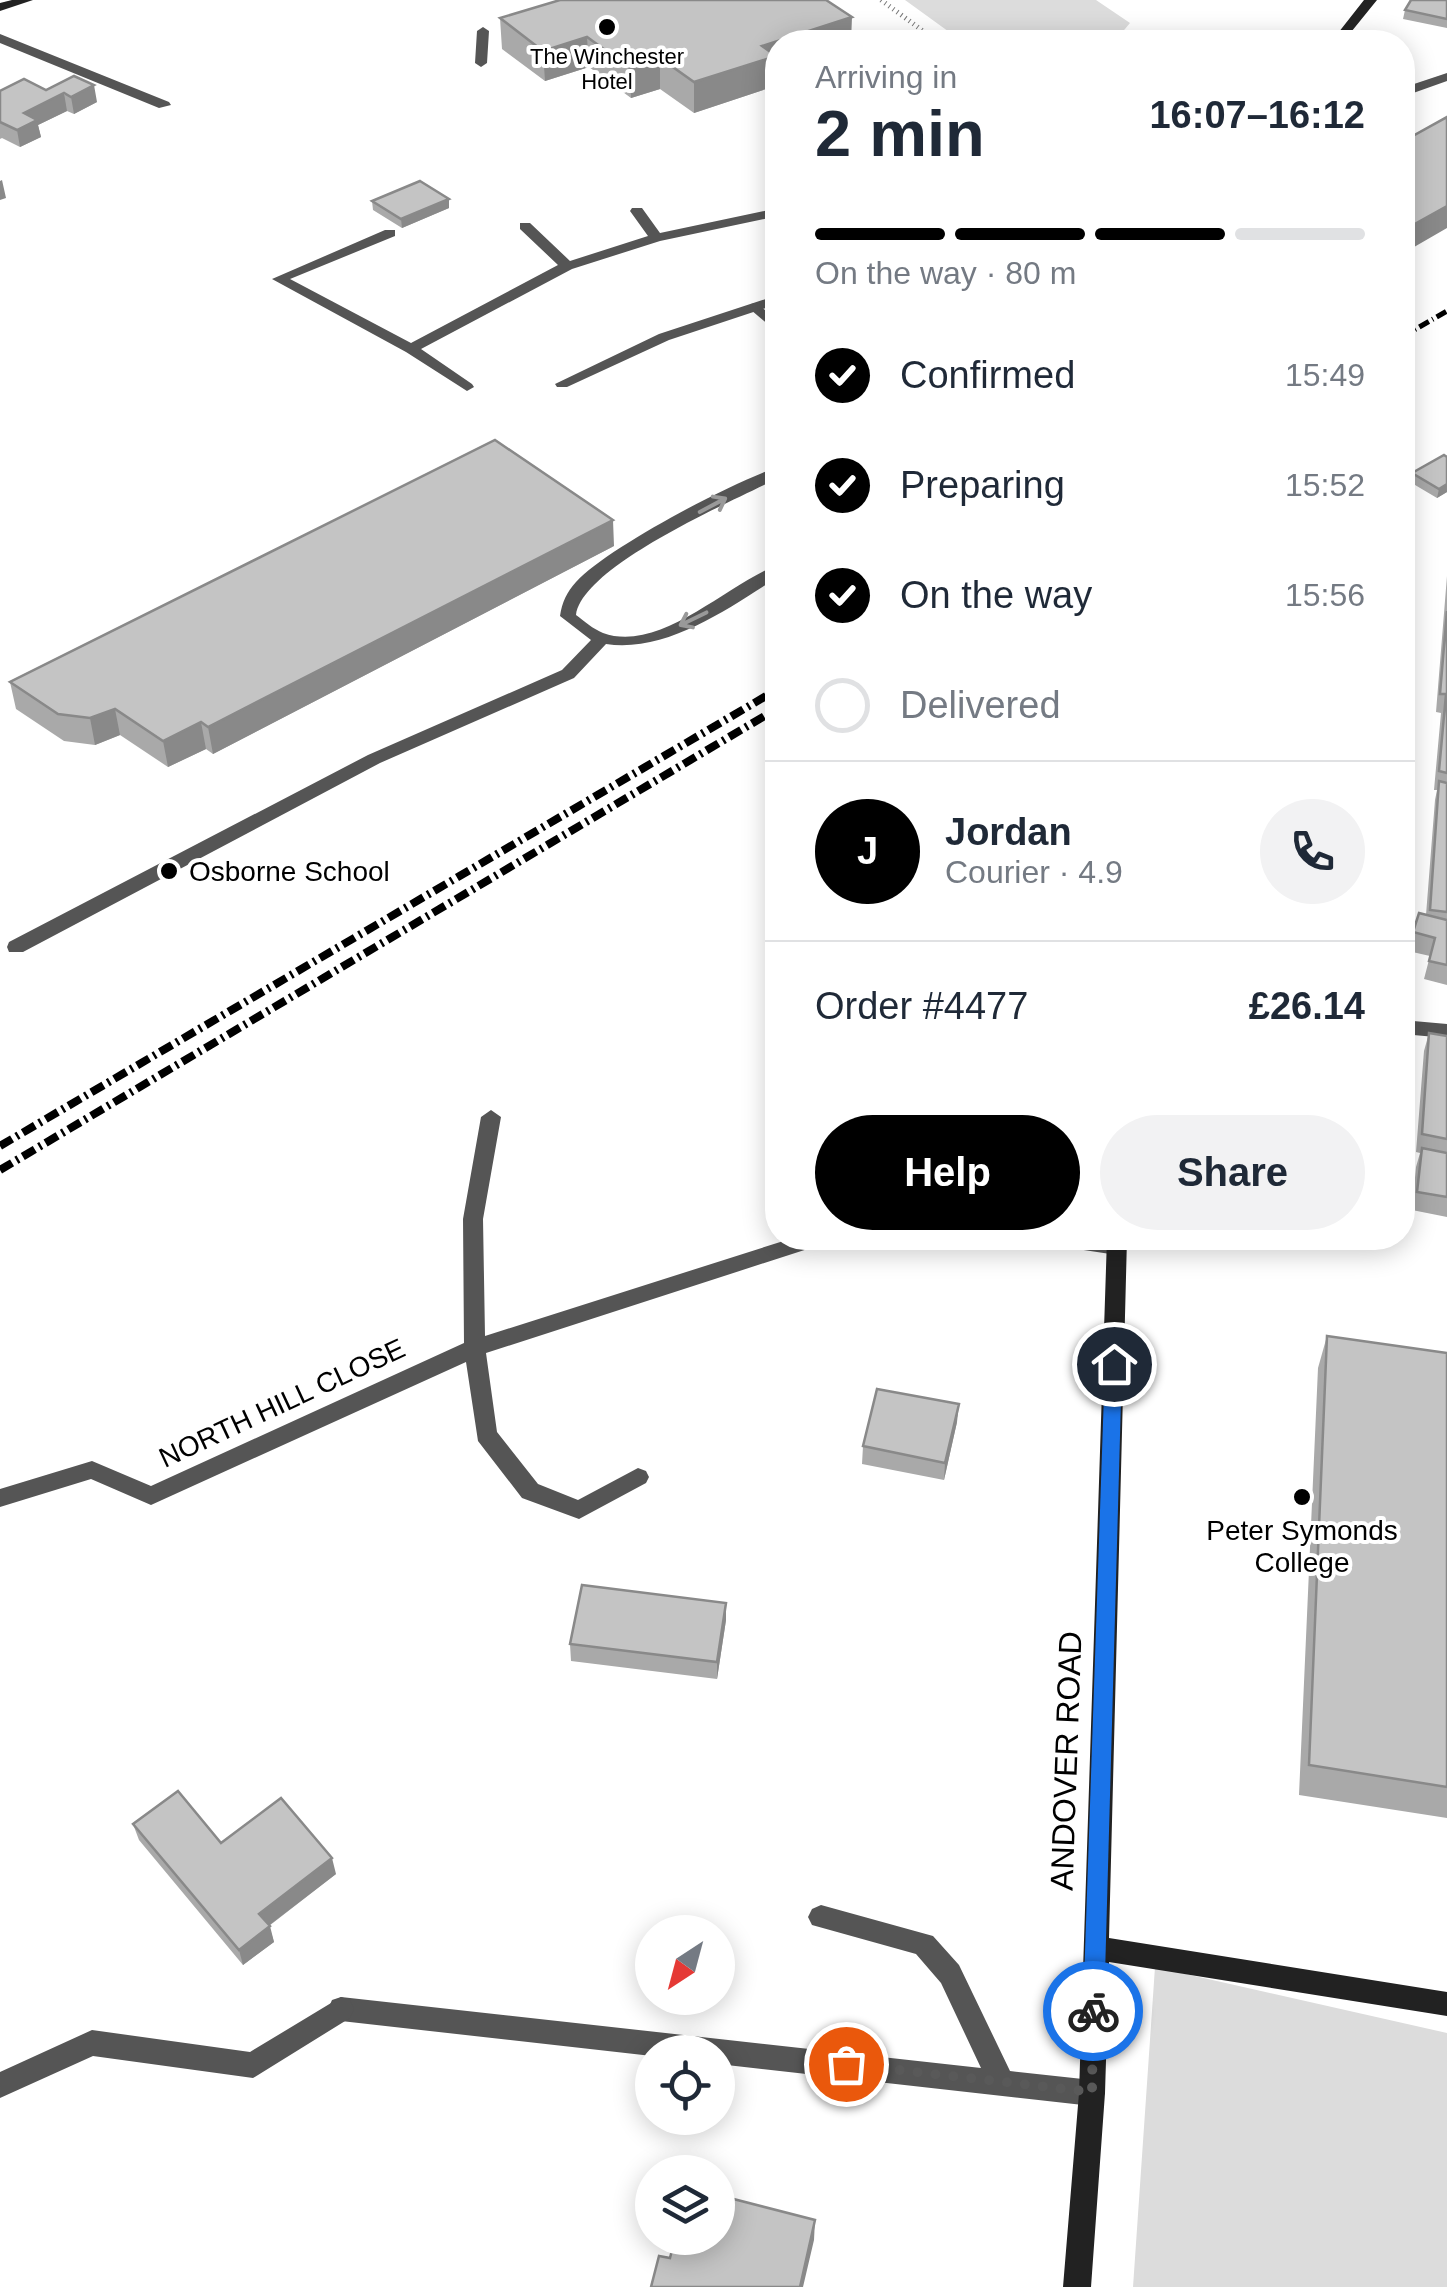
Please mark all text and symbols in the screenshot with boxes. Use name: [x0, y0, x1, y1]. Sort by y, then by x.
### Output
marker: The Winchester Hotel: [596, 16, 618, 38]
place label: The Winchester Hotel: [530, 44, 684, 94]
text: Arriving in: [815, 59, 957, 95]
text: 16:07–16:12: [1149, 94, 1365, 136]
text: 2 min: [815, 97, 985, 170]
text: On the way · 80 m: [815, 255, 1076, 291]
icon: check: [815, 348, 870, 403]
text: Confirmed: [900, 354, 1075, 396]
text: 15:49: [1285, 357, 1365, 393]
icon: check: [815, 458, 870, 513]
text: Preparing: [900, 464, 1065, 506]
text: 15:52: [1285, 467, 1365, 503]
one-way arrow: [698, 495, 728, 515]
icon: check: [815, 568, 870, 623]
text: On the way: [900, 574, 1092, 616]
text: 15:56: [1285, 577, 1365, 613]
one-way arrow: [679, 610, 709, 629]
text: Delivered: [900, 684, 1061, 726]
button: phone: [1260, 799, 1365, 904]
text: Jordan: [945, 811, 1072, 853]
text: J: [857, 830, 878, 872]
text: Courier · 4.9: [945, 854, 1123, 890]
place label: Osborne School: [189, 856, 390, 887]
marker: Osborne School: [158, 860, 180, 882]
text: Order #4477: [815, 985, 1028, 1027]
text: £26.14: [1249, 985, 1365, 1027]
button: Help: [815, 1115, 1080, 1230]
button: Share: [1100, 1115, 1365, 1230]
pin: [1072, 1322, 1157, 1407]
street label: NORTH HILL CLOSE: [154, 1332, 410, 1474]
icon: home: [1087, 1337, 1142, 1392]
marker: Peter Symonds College: [1291, 1486, 1313, 1508]
place label: Peter Symonds College: [1206, 1515, 1398, 1578]
street label: ANDOVER ROAD: [1043, 1631, 1089, 1891]
north arrow: [635, 1915, 735, 2015]
map controls: [635, 1915, 735, 2255]
courier: [1043, 1961, 1143, 2061]
icon: bike: [1066, 1984, 1121, 2039]
pin: [804, 2022, 889, 2107]
button: locate: [635, 2035, 735, 2135]
icon: bag: [819, 2037, 874, 2092]
button: layers: [635, 2155, 735, 2255]

